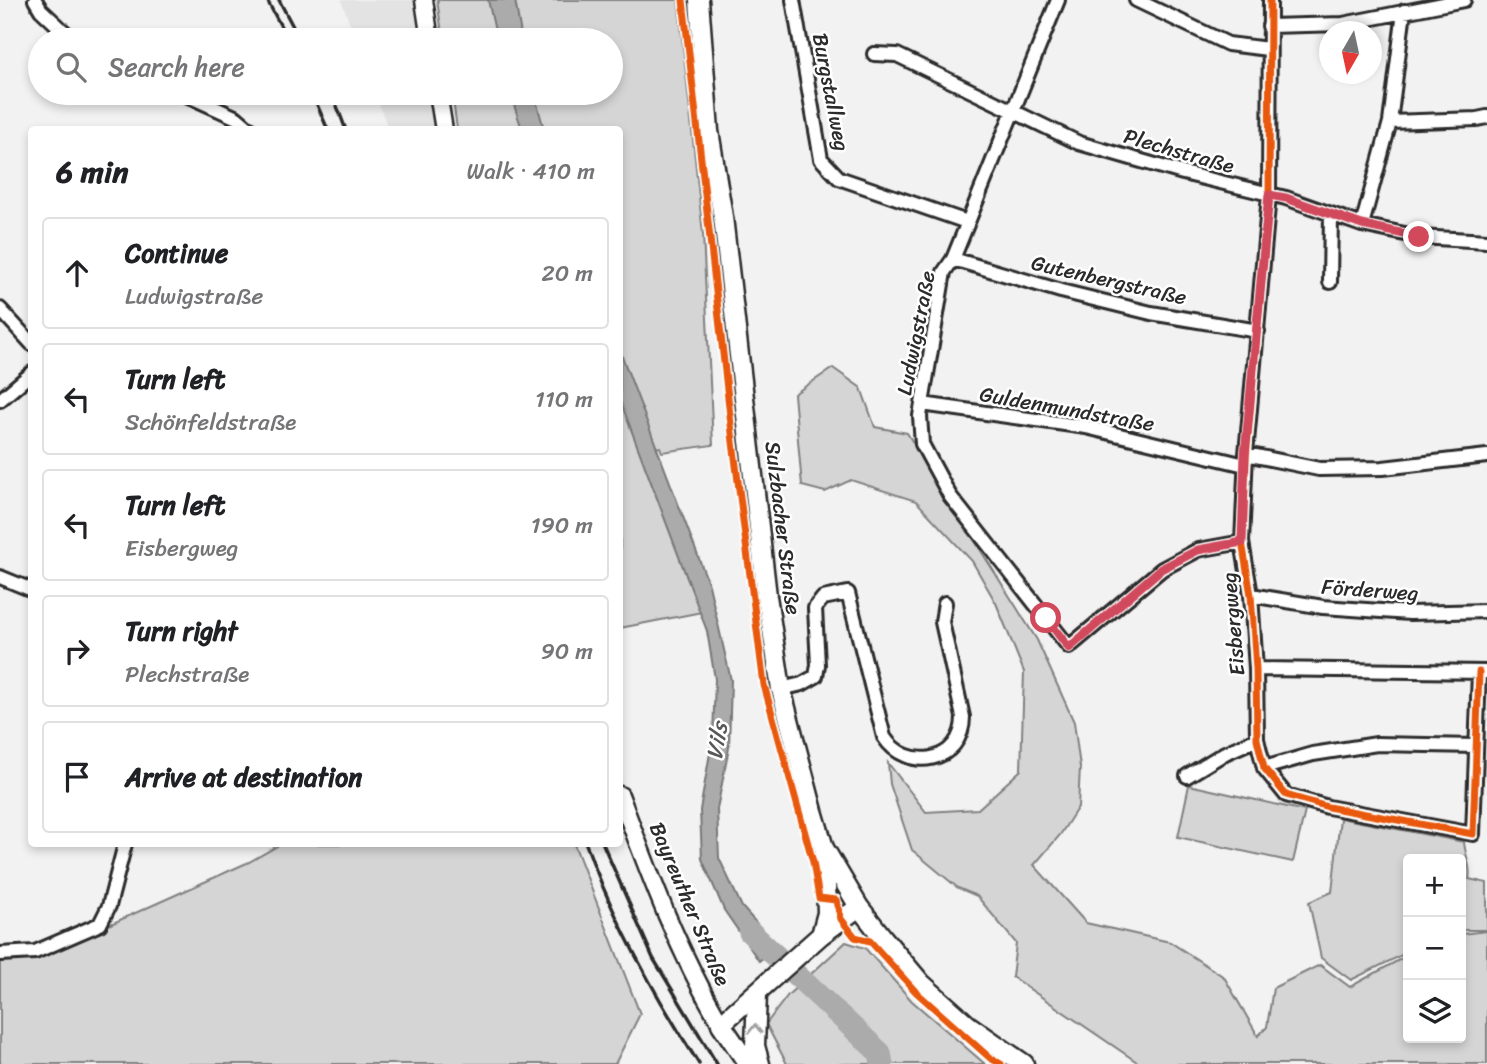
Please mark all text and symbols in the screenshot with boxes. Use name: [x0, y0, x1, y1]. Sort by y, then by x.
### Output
north arrow: [1319, 21, 1382, 84]
search box: [28, 28, 623, 105]
street label: Burgstallweg: [801, 30, 861, 155]
text: Search here: [108, 44, 245, 90]
icon: search: [52, 48, 90, 86]
street label: Plechstraße: [1119, 117, 1239, 185]
text: 6 min: [56, 145, 128, 199]
text: Walk · 410 m: [466, 151, 595, 192]
route end: [1403, 221, 1434, 252]
text: Continue: [125, 230, 228, 276]
street label: Gutenbergstraße: [1028, 244, 1191, 316]
text: 20 m: [542, 253, 593, 294]
icon: ahead: [58, 254, 96, 292]
street label: Ludwigstraße: [885, 267, 947, 399]
text: Ludwigstraße: [125, 276, 263, 317]
text: Turn left: [125, 356, 225, 402]
street label: Guldenmundstraße: [977, 375, 1157, 443]
text: 110 m: [535, 379, 593, 420]
icon: left: [58, 380, 96, 418]
text: Schönfeldstraße: [125, 402, 296, 443]
street label: Sulzbacher Straße: [753, 439, 813, 617]
text: Turn left: [125, 482, 225, 528]
text: 190 m: [531, 505, 593, 546]
icon: left: [58, 506, 96, 544]
text: Eisbergweg: [125, 528, 238, 569]
street label: Förderweg: [1320, 568, 1420, 612]
street label: Eisbergweg: [1210, 571, 1256, 677]
route start: [1030, 602, 1061, 633]
text: Turn right: [125, 608, 238, 654]
text: 90 m: [541, 631, 593, 672]
icon: right: [58, 632, 96, 670]
text: Plechstraße: [125, 654, 249, 695]
water label: Vils: [694, 717, 741, 763]
text: Arrive at destination: [125, 754, 362, 800]
icon: arrive: [58, 758, 96, 796]
street label: Bayreuther Straße: [638, 816, 742, 992]
map controls: [1403, 854, 1466, 1043]
button: +: [1403, 854, 1466, 917]
button: −: [1403, 917, 1466, 980]
button: layers: [1403, 980, 1466, 1043]
one-way arrow: [747, 1023, 763, 1034]

